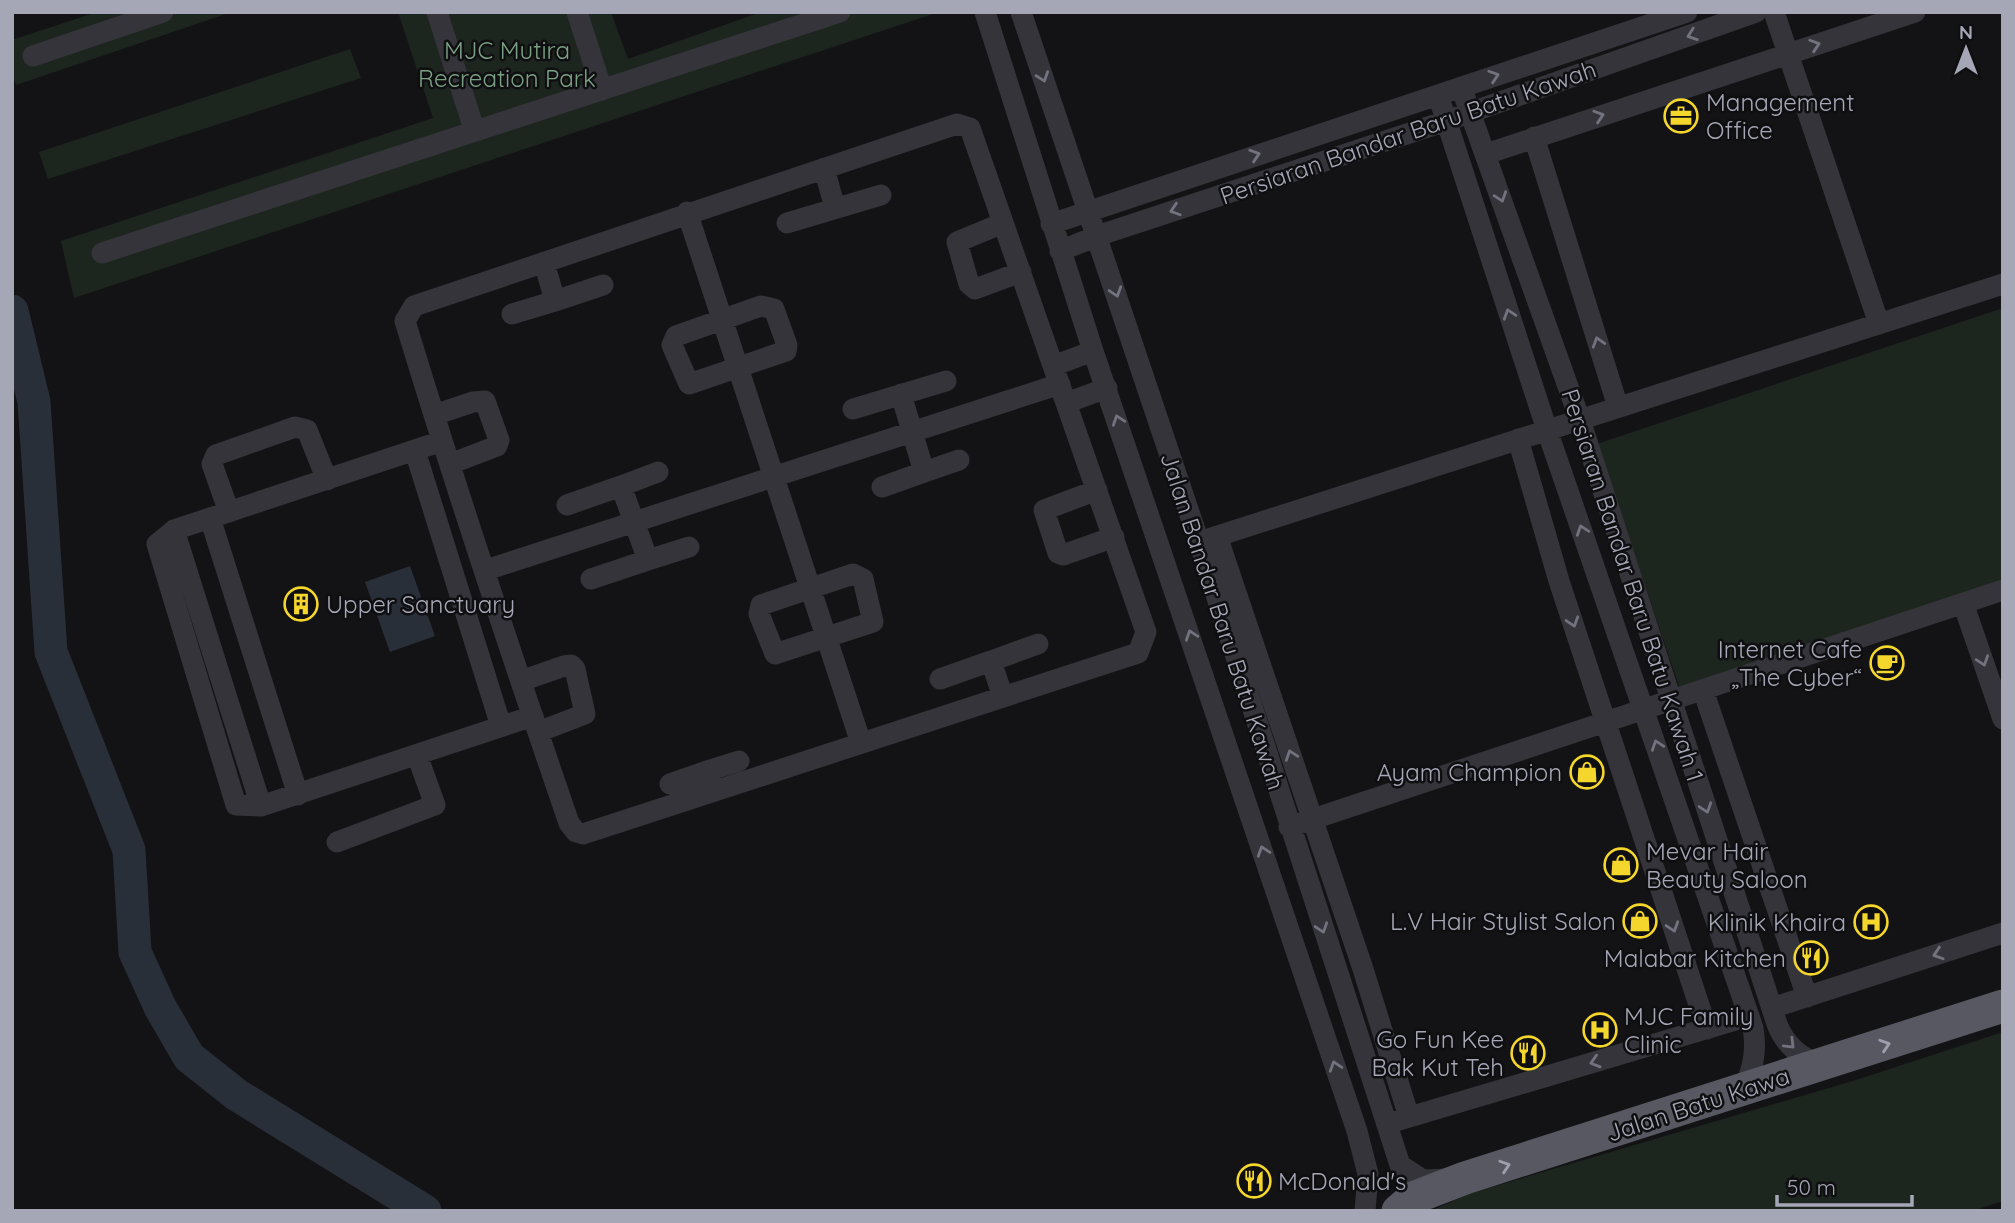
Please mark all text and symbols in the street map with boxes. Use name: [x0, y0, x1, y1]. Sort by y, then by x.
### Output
north arrow: [1931, 14, 2001, 84]
text: N: [1959, 20, 1973, 44]
one-way arrow: [1686, 27, 1698, 41]
park label: MJC Mutira Recreation Park: [418, 35, 596, 93]
one-way arrow: [1809, 39, 1821, 53]
street label: Persiaran Bandar Baru Batu Kawah: [1216, 53, 1600, 211]
one-way arrow: [1035, 70, 1049, 82]
one-way arrow: [1488, 70, 1500, 84]
place label: Management Office: [1706, 87, 1854, 145]
office icon: Management Office: [1662, 97, 1700, 135]
one-way arrow: [1593, 110, 1605, 124]
one-way arrow: [1248, 149, 1261, 163]
one-way arrow: [1493, 191, 1507, 203]
one-way arrow: [1169, 202, 1181, 216]
one-way arrow: [1108, 286, 1122, 298]
one-way arrow: [1503, 309, 1518, 321]
one-way arrow: [1591, 336, 1606, 348]
street label: Persiaran Bandar Baru Batu Kawah 1: [1555, 385, 1711, 785]
one-way arrow: [1112, 414, 1126, 426]
street label: Jalan Bandar Baru Batu Kawah: [1154, 449, 1292, 793]
one-way arrow: [1576, 524, 1590, 537]
building icon: Upper Sanctuary: [282, 585, 320, 623]
place label: Upper Sanctuary: [326, 589, 515, 619]
one-way arrow: [1565, 615, 1579, 628]
one-way arrow: [1185, 629, 1199, 641]
place label: Internet Cafe „The Cyber“: [1718, 634, 1862, 692]
cafe icon: Internet Cafe „The Cyber“: [1868, 644, 1906, 682]
one-way arrow: [1975, 654, 1989, 667]
one-way arrow: [1651, 739, 1665, 751]
one-way arrow: [1285, 749, 1299, 762]
shop icon: Ayam Champion: [1568, 753, 1606, 791]
place label: Ayam Champion: [1377, 757, 1562, 787]
one-way arrow: [1698, 801, 1712, 814]
place label: Mevar Hair Beauty Saloon: [1646, 836, 1808, 894]
one-way arrow: [1257, 845, 1272, 857]
shop icon: Mevar Hair Beauty Saloon: [1602, 846, 1640, 884]
shop icon: L.V Hair Stylist Salon: [1621, 902, 1659, 940]
hospital icon: Klinik Khaira: [1852, 903, 1890, 941]
place label: L.V Hair Stylist Salon: [1390, 906, 1616, 936]
place label: Klinik Khaira: [1708, 907, 1846, 937]
one-way arrow: [1665, 920, 1679, 932]
one-way arrow: [1314, 922, 1329, 934]
restaurant icon: Malabar Kitchen: [1792, 939, 1830, 977]
place label: Malabar Kitchen: [1604, 943, 1786, 973]
one-way arrow: [1932, 946, 1945, 960]
place label: MJC Family Clinic: [1624, 1001, 1753, 1059]
hospital icon: MJC Family Clinic: [1581, 1011, 1619, 1049]
place label: Go Fun Kee Bak Kut Teh: [1371, 1024, 1504, 1082]
restaurant icon: Go Fun Kee Bak Kut Teh: [1509, 1034, 1547, 1072]
one-way arrow: [1781, 1036, 1794, 1049]
one-way arrow: [1878, 1038, 1890, 1053]
one-way arrow: [1589, 1053, 1601, 1068]
street label: Jalan Batu Kawa: [1603, 1060, 1793, 1148]
one-way arrow: [1329, 1061, 1343, 1073]
one-way arrow: [1499, 1160, 1511, 1175]
restaurant icon: McDonald's: [1235, 1162, 1273, 1200]
scale bar: [1777, 1164, 1912, 1208]
place label: McDonald's: [1278, 1166, 1406, 1196]
text: 50 m: [1787, 1174, 1836, 1200]

